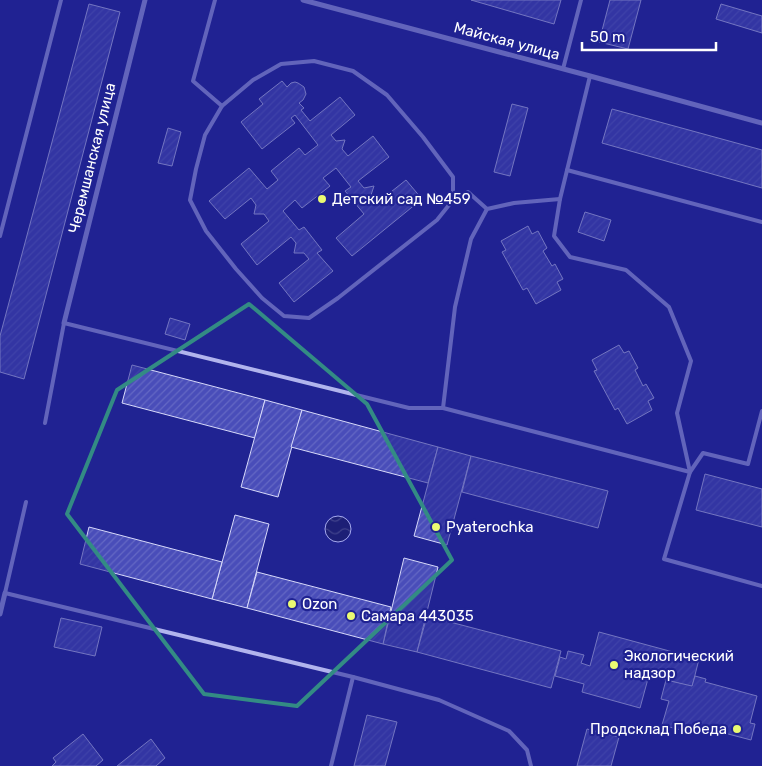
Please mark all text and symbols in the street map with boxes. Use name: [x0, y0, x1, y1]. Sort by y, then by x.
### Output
street label: Майская улица: [452, 18, 562, 64]
scale bar: [582, 20, 716, 52]
text: 50 m: [590, 28, 625, 46]
street label: Черемшанская улица: [65, 81, 119, 235]
place label: Детский сад №459: [332, 190, 471, 208]
marker: Детский сад №459: [316, 193, 328, 205]
place label: Pyaterochka: [446, 518, 534, 536]
marker: Pyaterochka: [430, 521, 442, 533]
place label: Ozon: [302, 595, 337, 613]
marker: Ozon: [286, 598, 298, 610]
place label: Самара 443035: [361, 607, 474, 625]
marker: Самара 443035: [345, 610, 357, 622]
place label: Экологический надзор: [624, 647, 734, 682]
marker: Экологический надзор: [608, 659, 620, 671]
place label: Продсклад Победа: [590, 720, 727, 738]
marker: Продсклад Победа: [731, 723, 743, 735]

